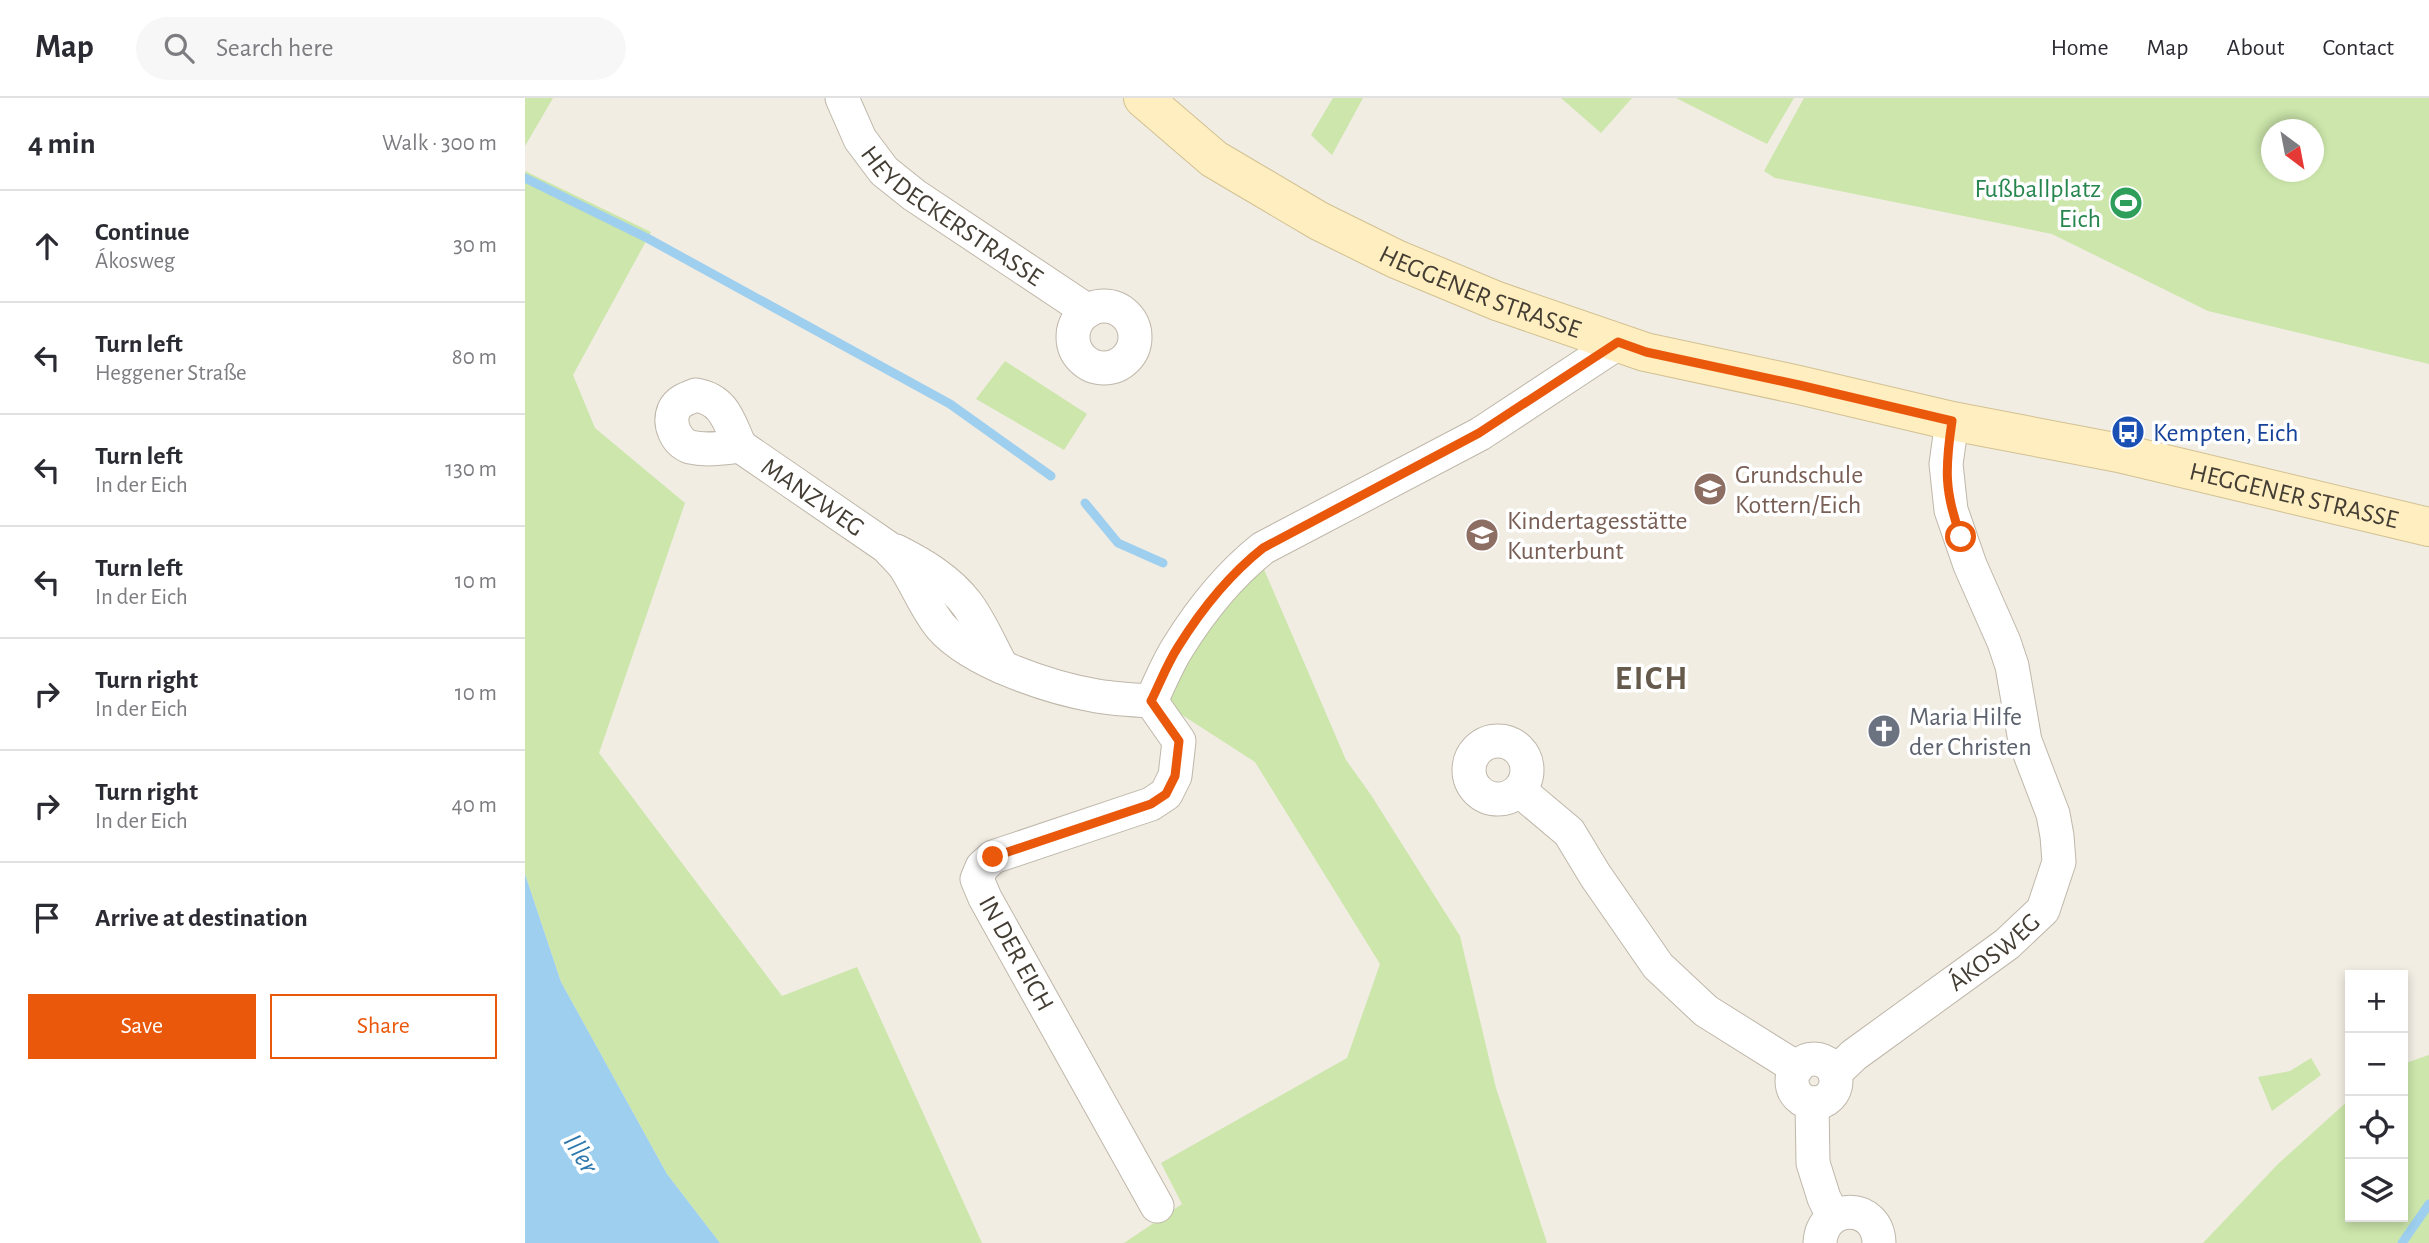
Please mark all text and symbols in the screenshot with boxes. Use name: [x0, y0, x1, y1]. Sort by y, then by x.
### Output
search box: [136, 17, 626, 80]
icon: search: [160, 29, 198, 67]
text: Map: [35, 31, 94, 64]
text: Search here: [216, 35, 334, 61]
text: Home: [2051, 36, 2109, 60]
text: Map: [2147, 36, 2189, 60]
text: About: [2227, 36, 2284, 60]
text: Contact: [2322, 36, 2394, 60]
north arrow: [2261, 119, 2324, 182]
text: 4 min: [28, 129, 96, 159]
text: Walk · 300 m: [382, 132, 497, 155]
street label: HEYDECKERSTRASSE: [856, 141, 1047, 291]
place label: Fußballplatz Eich: [1974, 176, 2101, 232]
sports icon: Fußballplatz Eich: [2107, 184, 2145, 222]
text: Continue: [95, 219, 190, 245]
icon: ahead: [28, 227, 66, 265]
text: 30 m: [453, 234, 497, 257]
street label: HEGGENER STRASSE: [1375, 241, 1584, 343]
text: Ákosweg: [95, 250, 175, 273]
text: Turn left: [95, 331, 183, 357]
icon: left: [28, 339, 66, 377]
text: 80 m: [452, 346, 497, 369]
text: Heggener Straße: [95, 362, 247, 385]
bus stop icon: Kempten, Eich: [2109, 413, 2147, 451]
place label: Kempten, Eich: [2153, 420, 2299, 446]
text: Turn left: [95, 443, 183, 469]
icon: left: [28, 451, 66, 489]
street label: MANZWEG: [757, 453, 869, 541]
text: 130 m: [445, 458, 497, 481]
street label: HEGGENER STRASSE: [2187, 458, 2401, 533]
place label: Grundschule Kottern/Eich: [1735, 462, 1863, 518]
school or university icon: Grundschule Kottern/Eich: [1691, 470, 1729, 508]
text: In der Eich: [95, 474, 188, 497]
place label: Kindertagesstätte Kunterbunt: [1507, 508, 1688, 564]
school or university icon: Kindertagesstätte Kunterbunt: [1463, 516, 1501, 554]
route start: [1945, 521, 1976, 552]
text: Turn left: [95, 555, 183, 581]
icon: left: [28, 563, 66, 601]
text: 10 m: [455, 570, 497, 593]
text: In der Eich: [95, 586, 188, 609]
district label: EICH: [1615, 663, 1689, 696]
text: Turn right: [95, 667, 198, 693]
icon: right: [28, 675, 66, 713]
text: 10 m: [455, 682, 497, 705]
text: In der Eich: [95, 698, 188, 721]
place label: Maria Hilfe der Christen: [1909, 704, 2032, 760]
church icon: Maria Hilfe der Christen: [1865, 712, 1903, 750]
text: Turn right: [95, 779, 198, 805]
icon: right: [28, 787, 66, 825]
text: 40 m: [452, 794, 497, 817]
text: In der Eich: [95, 810, 188, 833]
route end: [977, 841, 1008, 872]
street label: IN DER EICH: [974, 891, 1058, 1016]
icon: arrive: [28, 899, 66, 937]
text: Arrive at destination: [95, 905, 308, 931]
street label: ÁKOSWEG: [1943, 908, 2045, 996]
map controls: [2345, 970, 2408, 1222]
button: +: [2345, 970, 2408, 1033]
button: Save: [28, 994, 256, 1059]
button: Share: [270, 994, 497, 1059]
button: −: [2345, 1033, 2408, 1096]
button: locate: [2345, 1096, 2408, 1159]
water label: Iller: [558, 1129, 603, 1179]
button: layers: [2345, 1159, 2408, 1222]

